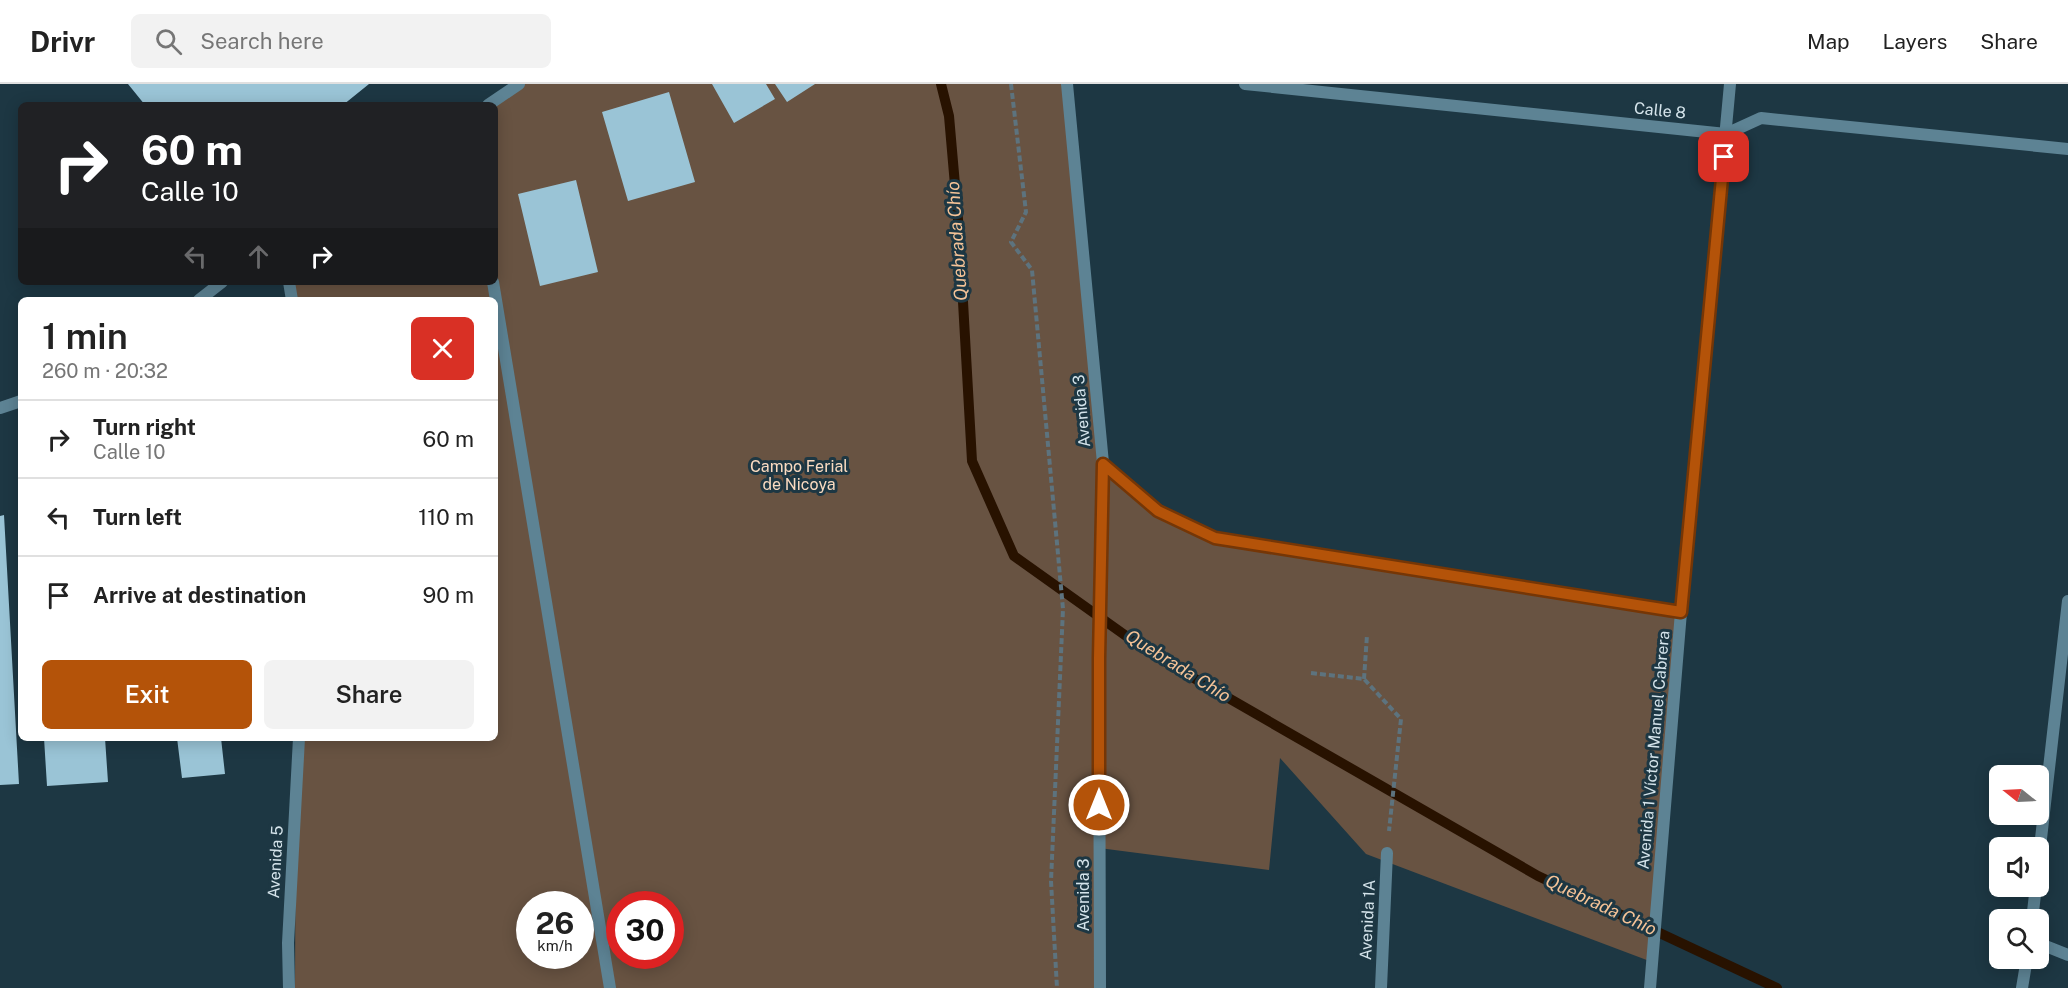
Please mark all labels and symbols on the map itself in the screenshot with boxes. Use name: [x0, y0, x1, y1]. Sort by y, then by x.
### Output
street label: Calle 8: [1633, 98, 1687, 123]
pin: [1698, 131, 1749, 182]
water label: Quebrada Chío: [942, 180, 971, 302]
street label: Avenida 3: [1069, 374, 1094, 448]
park label: Campo Ferial de Nicoya: [750, 457, 848, 494]
water label: Quebrada Chío: [1122, 625, 1235, 706]
street label: Avenida 1 Víctor Manuel Cabrera: [1634, 630, 1673, 870]
north arrow: [1989, 765, 2049, 825]
position arrow: [1067, 773, 1131, 837]
street label: Avenida 5: [264, 825, 287, 899]
street label: Avenida 3: [1074, 859, 1093, 931]
water label: Quebrada Chío: [1542, 870, 1660, 940]
street label: Avenida 1A: [1356, 879, 1379, 961]
speed limit sign: 30: [606, 891, 684, 969]

